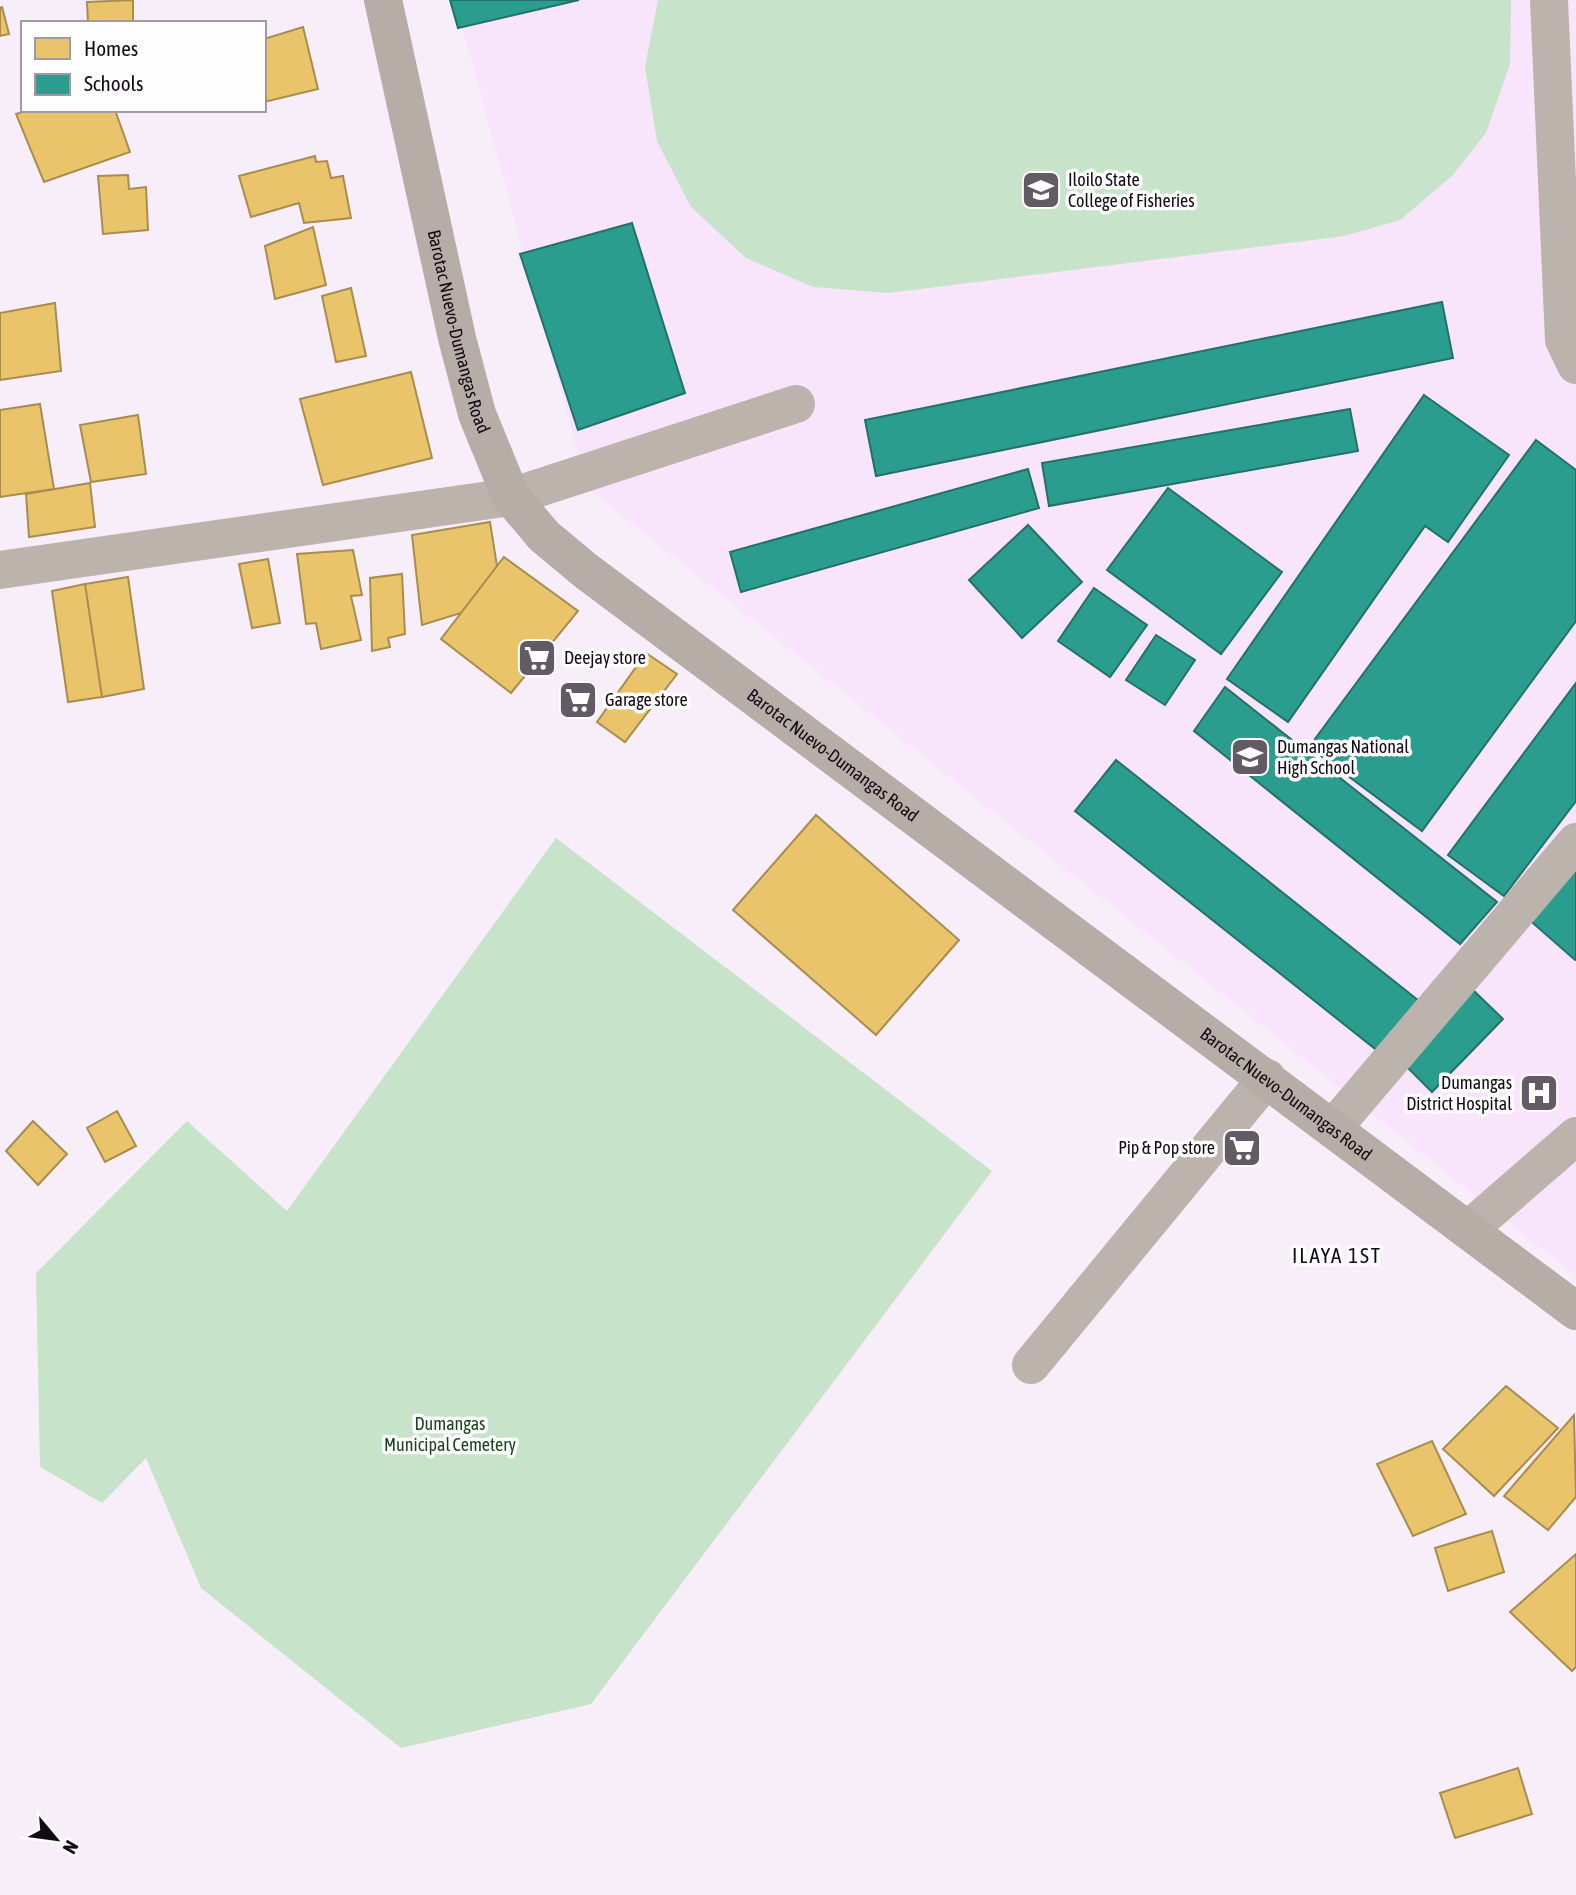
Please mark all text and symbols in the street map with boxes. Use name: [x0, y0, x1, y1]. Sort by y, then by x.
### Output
legend: [21, 21, 266, 112]
text: Homes: [84, 36, 138, 60]
text: Schools: [84, 71, 144, 95]
school or university icon: Iloilo State College of Fisheries: [1020, 169, 1062, 211]
place label: Iloilo State College of Fisheries: [1068, 169, 1195, 211]
street label: Barotac Nuevo-Dumangas Road: [424, 228, 495, 436]
supermarket icon: Deejay store: [516, 637, 558, 679]
place label: Deejay store: [564, 647, 646, 668]
supermarket icon: Garage store: [557, 679, 599, 721]
street label: Barotac Nuevo-Dumangas Road: [743, 684, 923, 826]
place label: Garage store: [605, 689, 688, 710]
school or university icon: Dumangas National High School: [1229, 736, 1271, 778]
place label: Dumangas National High School: [1277, 736, 1409, 778]
street label: Barotac Nuevo-Dumangas Road: [1196, 1023, 1376, 1165]
place label: Dumangas District Hospital: [1406, 1072, 1512, 1114]
hospital icon: Dumangas District Hospital: [1518, 1072, 1560, 1114]
supermarket icon: Pip & Pop store: [1221, 1127, 1263, 1169]
place label: Pip & Pop store: [1118, 1137, 1215, 1158]
district label: ILAYA 1ST: [1292, 1243, 1382, 1267]
park label: Dumangas Municipal Cemetery: [384, 1413, 516, 1455]
north arrow: [21, 1804, 91, 1874]
text: N: [59, 1837, 83, 1857]

